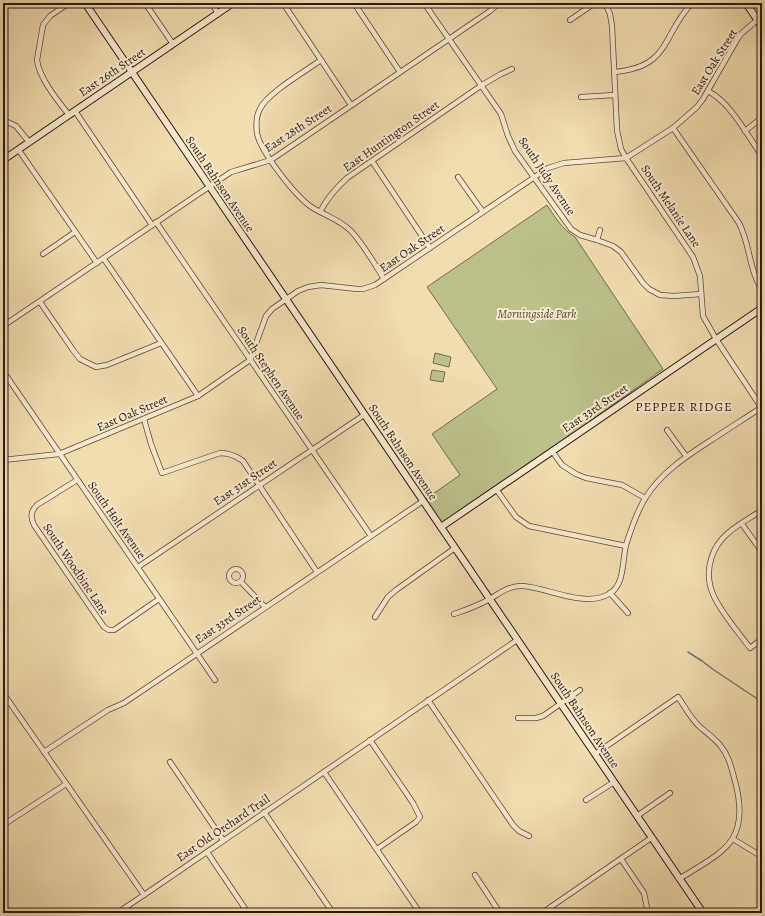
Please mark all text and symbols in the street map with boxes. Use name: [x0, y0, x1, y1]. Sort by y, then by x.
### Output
street label: East Oak Street: [687, 26, 741, 98]
street label: East 26th Street: [76, 44, 148, 100]
street label: East Huntington Street: [340, 97, 442, 175]
street label: East 28th Street: [261, 100, 335, 156]
street label: South Bahnson Avenue: [182, 133, 258, 235]
street label: South Judy Avenue: [515, 134, 579, 218]
street label: South Melanie Lane: [637, 162, 705, 250]
street label: East Oak Street: [376, 220, 448, 276]
park label: Morningside Park: [498, 306, 577, 322]
street label: South Stephen Avenue: [234, 323, 308, 423]
street label: East 33rd Street: [559, 380, 631, 436]
street label: East Oak Street: [94, 391, 170, 435]
district label: PEPPER RIDGE: [635, 398, 733, 415]
street label: South Bahnson Avenue: [365, 401, 441, 503]
street label: East 31st Street: [210, 455, 280, 509]
street label: South Holt Avenue: [84, 478, 150, 562]
street label: South Woodbine Lane: [39, 520, 113, 618]
street label: East 33rd Street: [192, 591, 264, 647]
street label: South Bahnson Avenue: [547, 669, 623, 771]
street label: East Old Orchard Trail: [173, 791, 273, 865]

